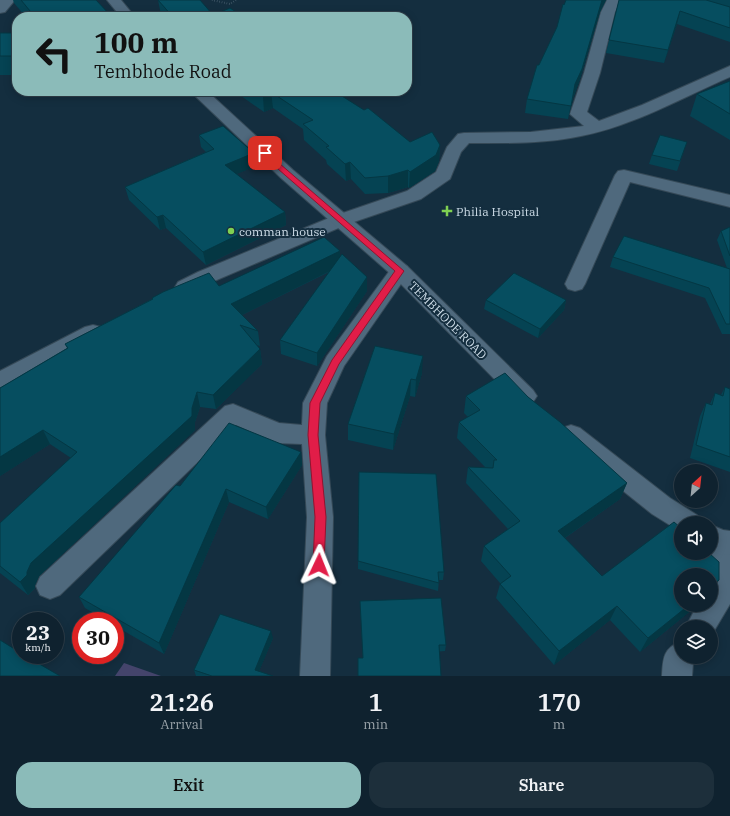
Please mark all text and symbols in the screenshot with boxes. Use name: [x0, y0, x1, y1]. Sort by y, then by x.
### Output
text: 100 m: [94, 24, 178, 61]
icon: left: [28, 28, 80, 80]
text: Tembhode Road: [94, 60, 232, 83]
pin: [248, 136, 282, 170]
icon: arrive: [254, 142, 276, 164]
place label: Philia Hospital: [456, 204, 539, 219]
marker: Philia Hospital: [441, 205, 453, 217]
place label: comman house: [239, 224, 326, 239]
marker: comman house: [226, 226, 236, 236]
street label: TEMBHODE ROAD: [406, 278, 490, 362]
north arrow: [674, 464, 718, 508]
map controls: [674, 464, 718, 664]
button: sound: [674, 516, 718, 560]
position arrow: [298, 544, 340, 586]
button: search: [674, 568, 718, 612]
speed limit sign: 30: [72, 612, 124, 664]
text: 23: [26, 619, 50, 646]
button: layers: [674, 620, 718, 664]
text: km/h: [25, 641, 51, 654]
text: 21:26: [149, 686, 214, 718]
text: 1: [369, 686, 383, 718]
text: 170: [537, 686, 581, 718]
text: Arrival: [161, 716, 203, 733]
text: min: [363, 716, 388, 733]
text: m: [553, 716, 565, 733]
button: Exit: [16, 762, 361, 808]
button: Share: [369, 762, 714, 808]

